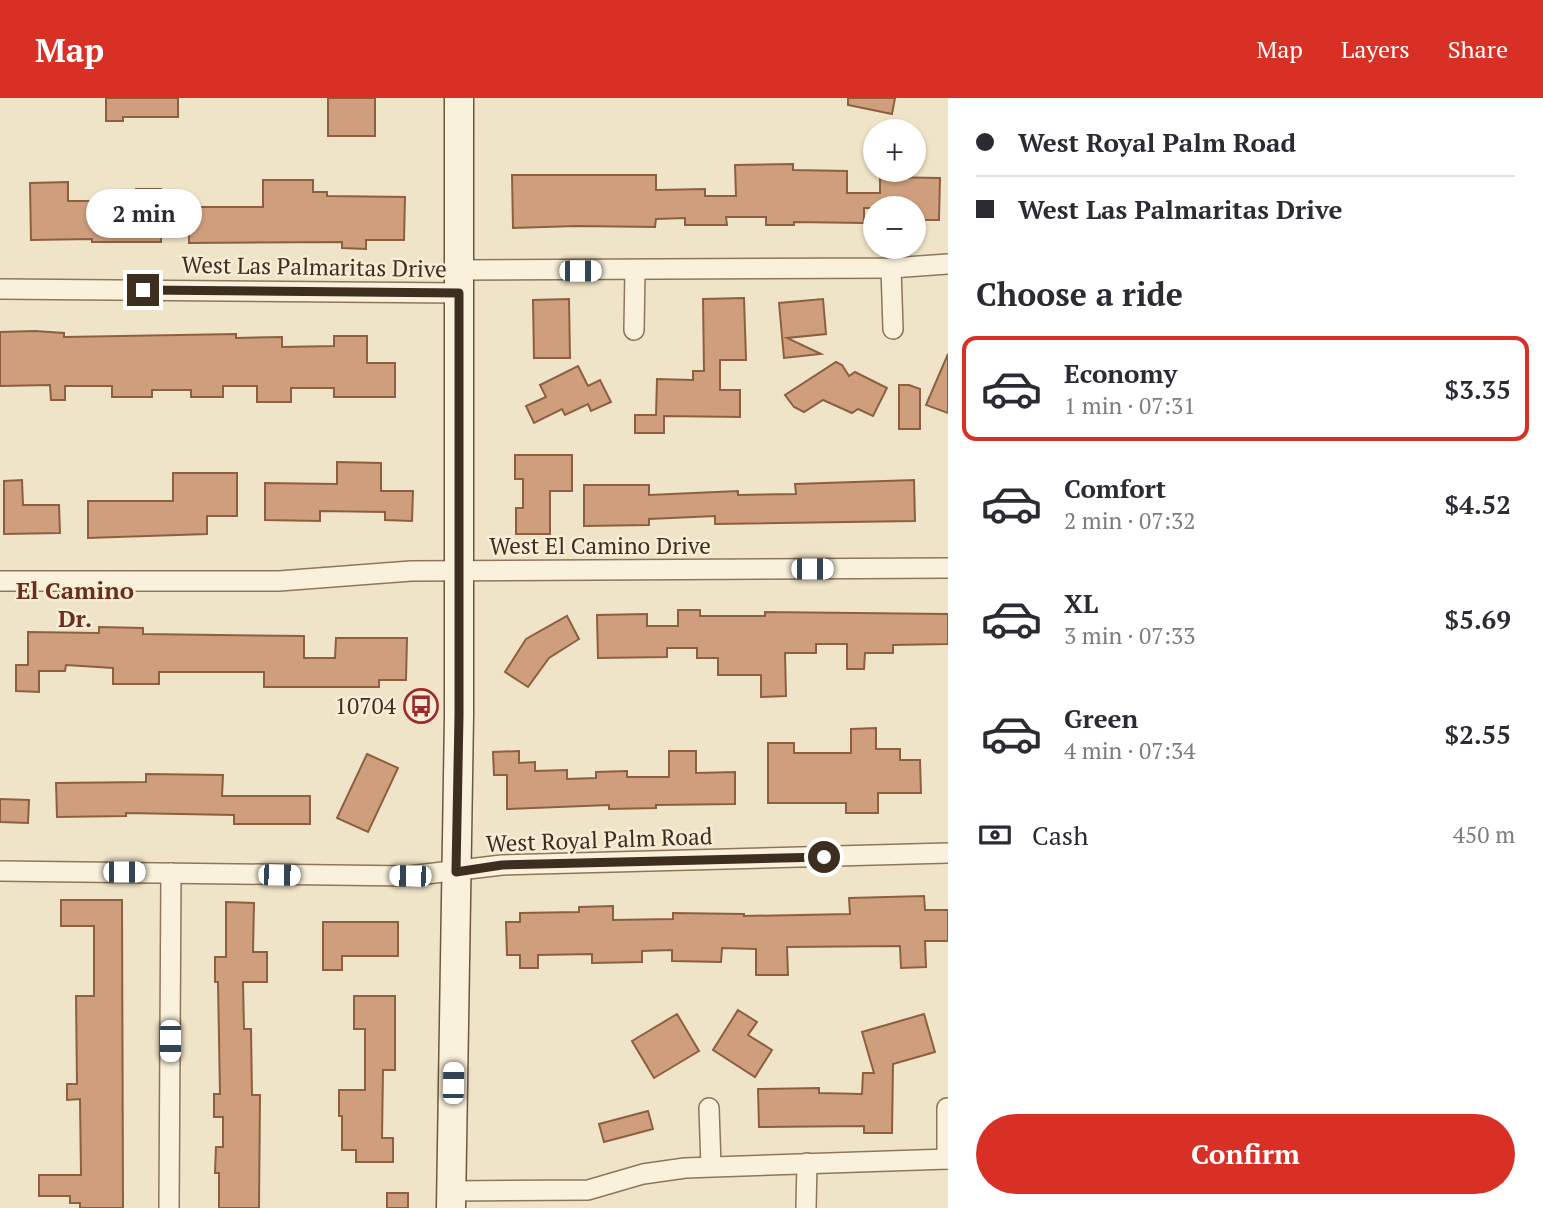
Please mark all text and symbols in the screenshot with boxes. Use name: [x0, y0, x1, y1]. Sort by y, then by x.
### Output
text: Map: [35, 28, 104, 71]
text: Map: [1256, 33, 1303, 65]
text: Layers: [1341, 33, 1410, 65]
text: Share: [1448, 33, 1508, 65]
map controls: [863, 119, 926, 259]
button: +: [863, 119, 926, 182]
text: West Royal Palm Road: [1018, 125, 1296, 159]
callout: 2 min: [85, 188, 201, 238]
text: West Las Palmaritas Drive: [1018, 192, 1343, 226]
button: −: [863, 196, 926, 259]
text: 2 min: [113, 198, 175, 229]
street label: West Las Palmaritas Drive: [181, 249, 447, 284]
car: [560, 261, 602, 282]
text: Choose a ride: [976, 273, 1183, 315]
route end: [127, 274, 159, 306]
text: Economy: [1064, 356, 1177, 390]
icon: car: [980, 357, 1043, 420]
text: $3.35: [1445, 372, 1511, 406]
text: 1 min · 07:31: [1064, 390, 1196, 421]
text: Comfort: [1064, 471, 1166, 505]
icon: car: [980, 472, 1043, 535]
text: $4.52: [1445, 487, 1511, 521]
text: 2 min · 07:32: [1064, 505, 1196, 536]
street label: West El Camino Drive: [489, 530, 711, 561]
car: [792, 559, 834, 580]
district label: El Camino Dr.: [16, 574, 134, 634]
text: XL: [1064, 586, 1098, 620]
icon: car: [980, 587, 1043, 650]
text: $5.69: [1445, 602, 1511, 636]
text: 3 min · 07:33: [1064, 620, 1196, 651]
bus stop icon: 10704: [402, 687, 440, 725]
place label: 10704: [335, 690, 397, 721]
text: Green: [1064, 701, 1138, 735]
icon: car: [980, 702, 1043, 765]
text: $2.55: [1445, 717, 1511, 751]
text: 4 min · 07:34: [1064, 735, 1196, 766]
icon: cash: [976, 816, 1014, 854]
text: Cash: [1032, 818, 1088, 852]
text: 450 m: [1453, 819, 1515, 850]
street label: West Royal Palm Road: [485, 820, 713, 859]
route start: [808, 841, 840, 873]
car: [104, 862, 146, 883]
car: [258, 864, 301, 886]
car: [389, 865, 432, 887]
car: [160, 1020, 181, 1062]
car: [443, 1062, 464, 1104]
button: Confirm: [976, 1114, 1515, 1194]

